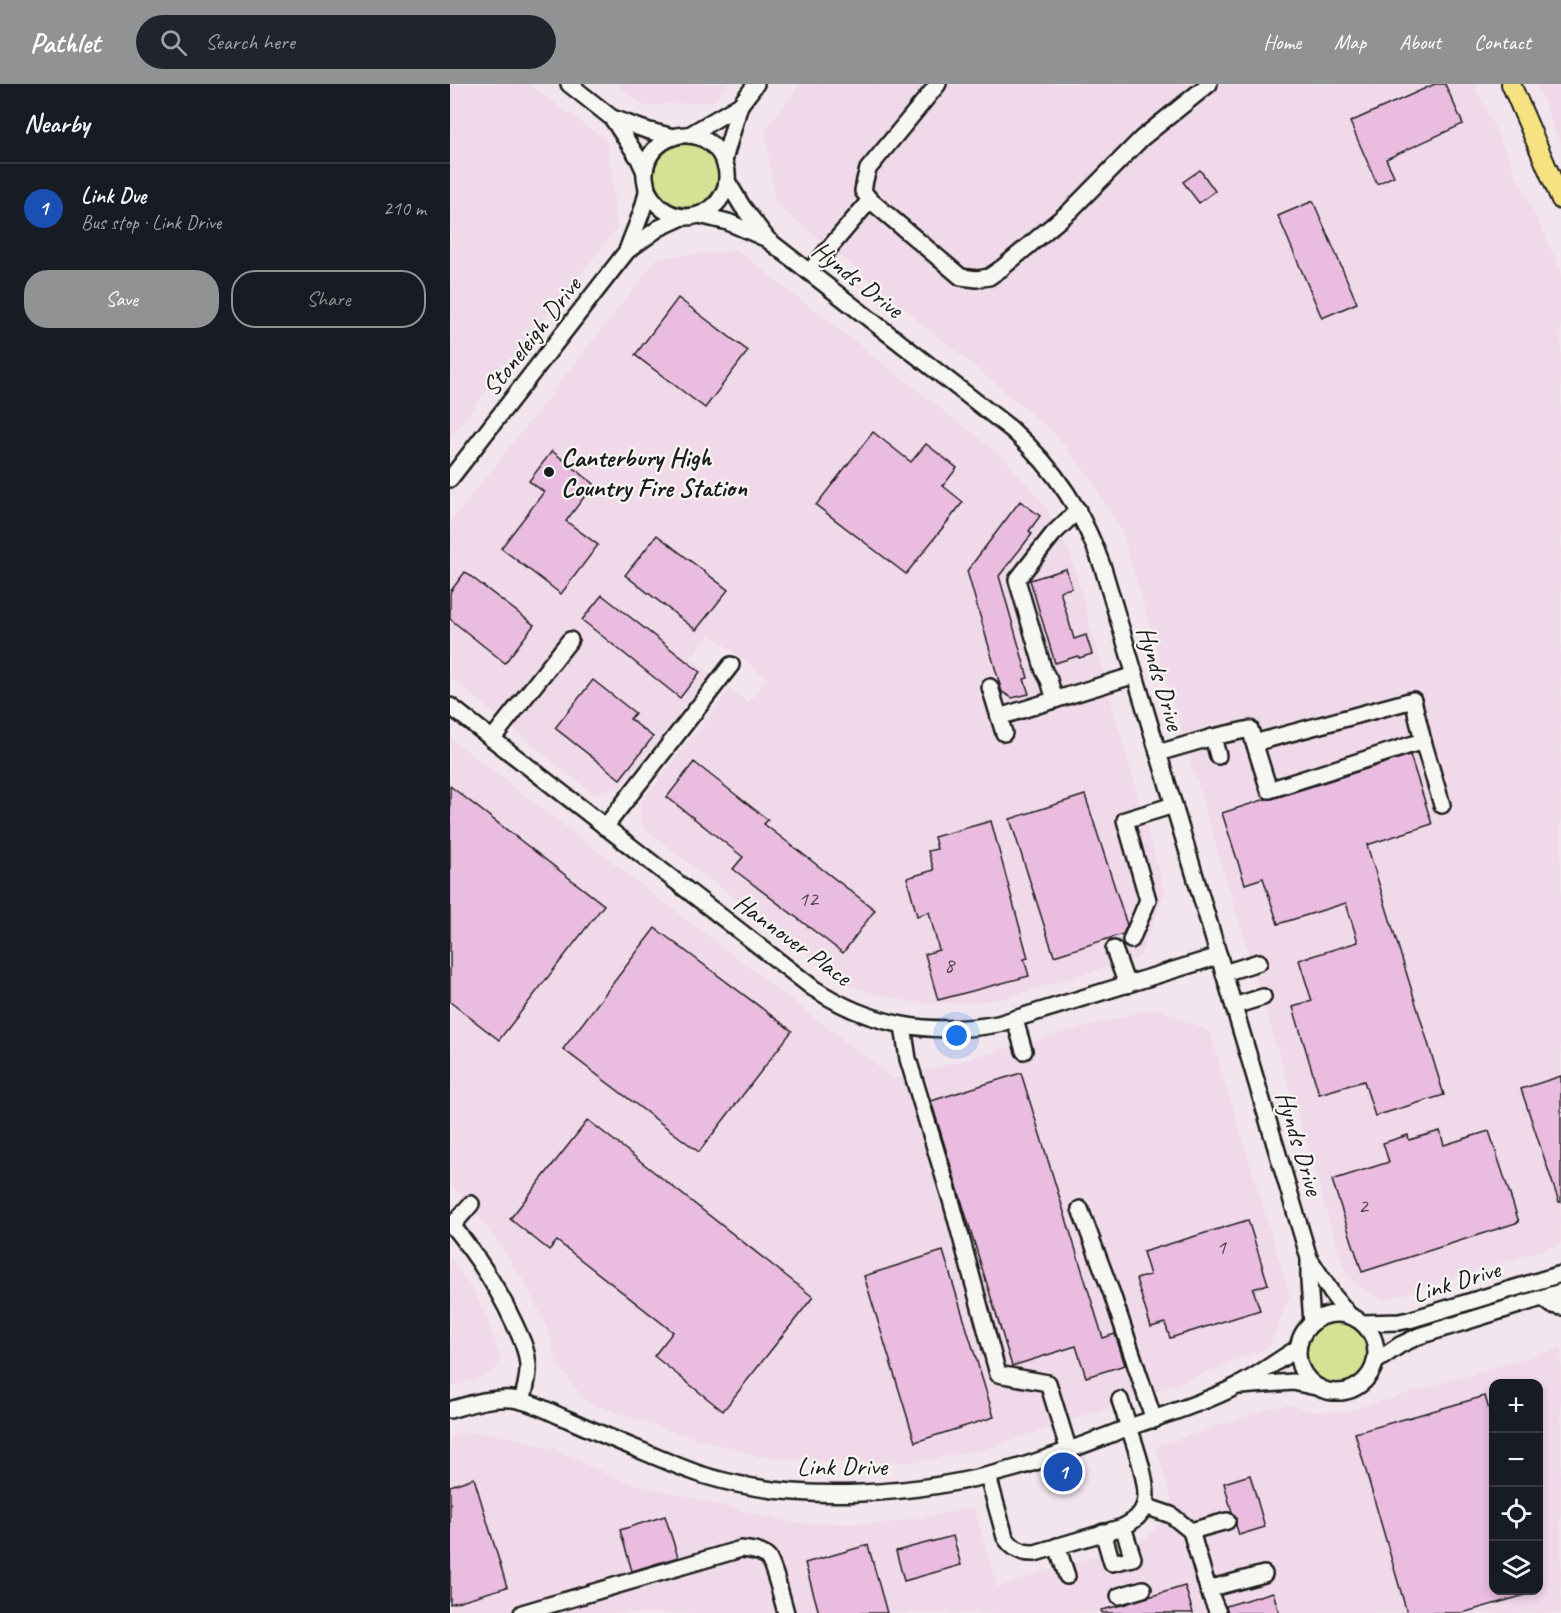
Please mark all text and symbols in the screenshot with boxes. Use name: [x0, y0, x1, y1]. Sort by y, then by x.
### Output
search box: [136, 15, 556, 69]
text: Pathlet: [30, 25, 100, 60]
icon: search: [157, 26, 190, 59]
text: Search here: [205, 28, 295, 56]
text: Home: [1263, 29, 1301, 55]
text: Map: [1334, 29, 1366, 55]
text: About: [1399, 29, 1441, 55]
text: Contact: [1474, 29, 1531, 55]
text: Nearby: [24, 107, 89, 140]
text: Link Dve: [81, 182, 146, 210]
text: 1: [39, 196, 48, 221]
text: 210 m: [383, 196, 426, 221]
text: Bus stop · Link Drive: [81, 210, 221, 235]
street label: Hynds Drive: [805, 233, 911, 326]
street label: Stoneleigh Drive: [475, 269, 589, 403]
button: Save: [24, 270, 219, 328]
button: Share: [231, 270, 426, 328]
place label: Canterbury High Country Fire Station: [561, 441, 748, 504]
marker: Canterbury High Country Fire Station: [542, 465, 556, 479]
street label: Hynds Drive: [1129, 622, 1192, 736]
house number: 12: [798, 885, 820, 913]
street label: Hannover Place: [727, 886, 859, 994]
house number: 8: [944, 951, 956, 979]
your location: [942, 1021, 971, 1050]
street label: Hynds Drive: [1268, 1087, 1331, 1201]
house number: 2: [1358, 1192, 1370, 1220]
house number: 1: [1216, 1233, 1227, 1261]
street label: Link Drive: [1408, 1252, 1505, 1310]
map controls: [1489, 1379, 1543, 1595]
button: +: [1489, 1379, 1543, 1433]
button: −: [1489, 1433, 1543, 1487]
street label: Link Drive: [797, 1450, 889, 1483]
pin: 1: [1044, 1450, 1082, 1494]
button: locate: [1489, 1487, 1543, 1541]
button: layers: [1489, 1541, 1543, 1595]

